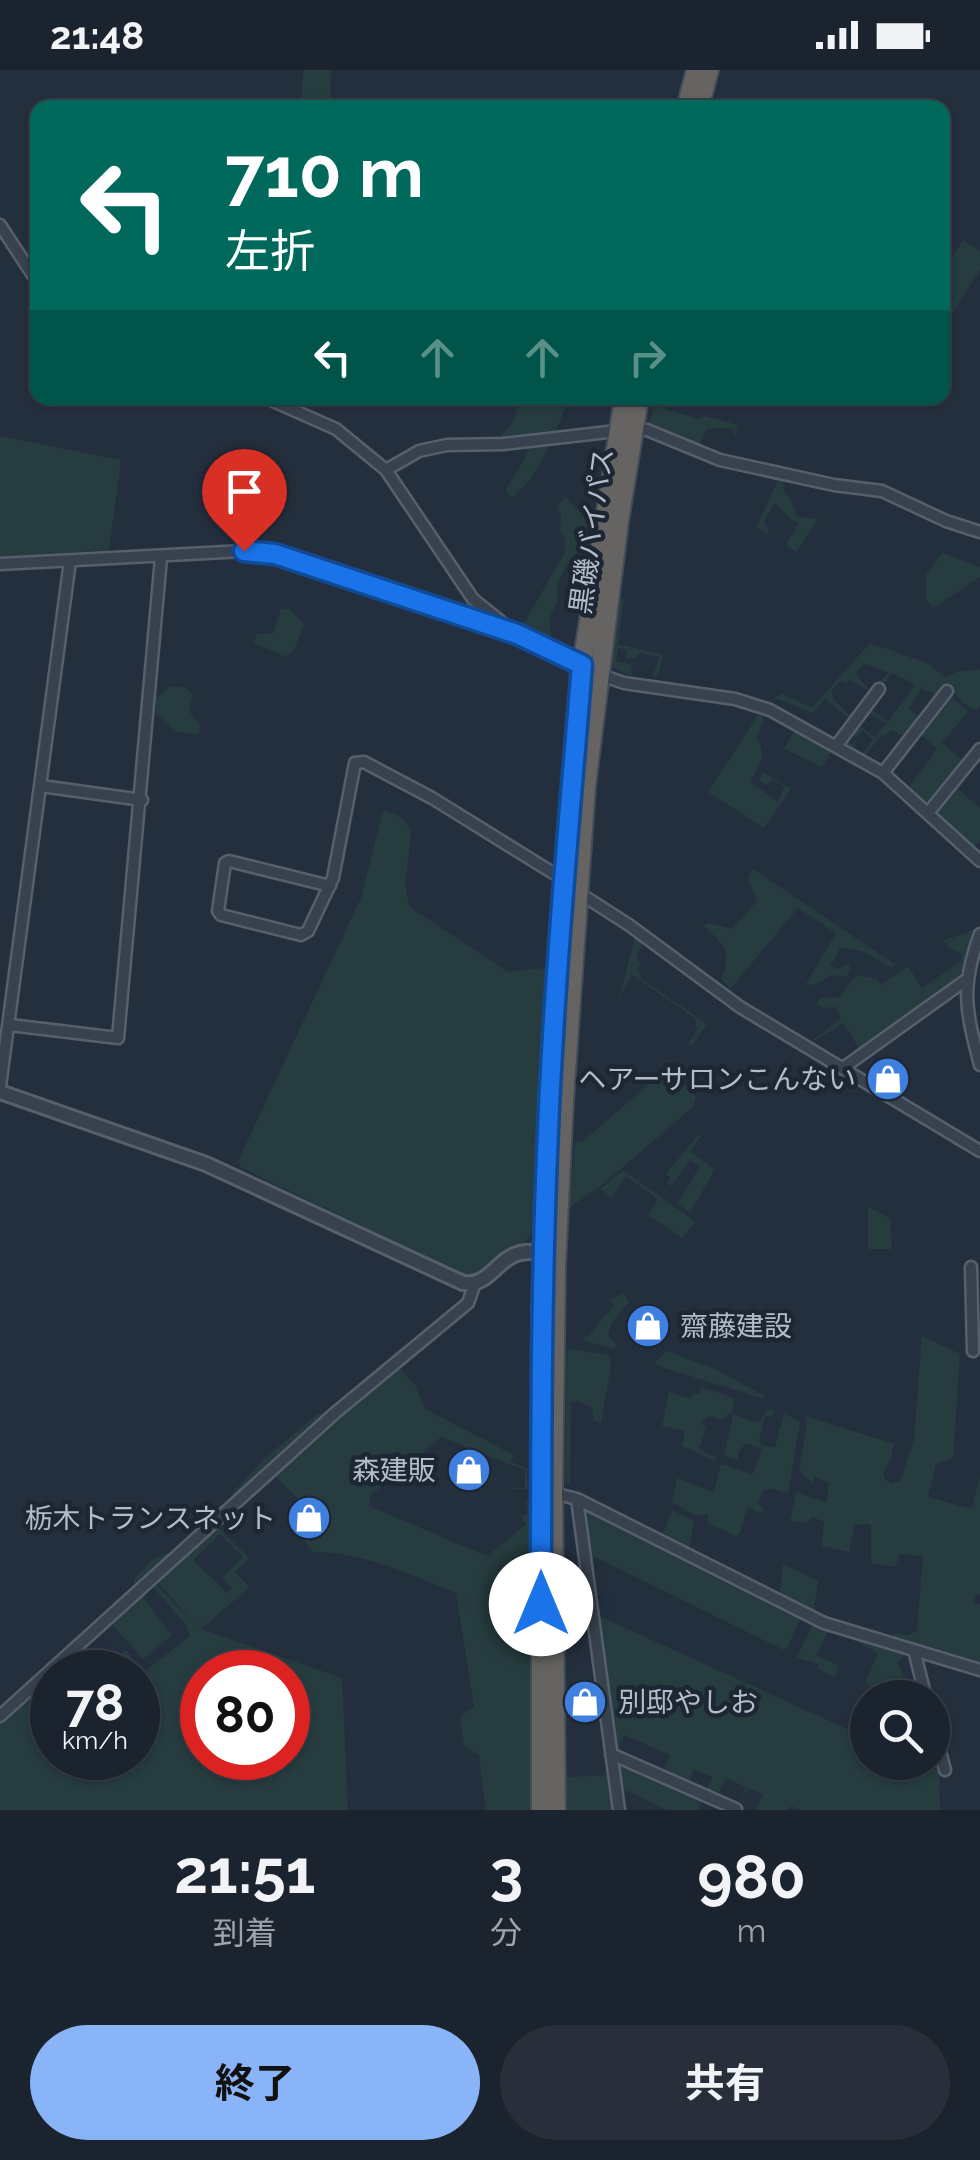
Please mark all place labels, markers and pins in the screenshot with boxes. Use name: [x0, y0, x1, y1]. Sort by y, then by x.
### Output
pin: [202, 449, 287, 552]
shop icon: ヘアーサロンこんない: [865, 1056, 911, 1102]
place label: ヘアーサロンこんない: [578, 1063, 856, 1096]
shop icon: 齋藤建設: [625, 1303, 671, 1349]
place label: 齋藤建設: [680, 1310, 792, 1343]
shop icon: 森建販: [446, 1447, 492, 1493]
place label: 森建販: [352, 1454, 436, 1487]
shop icon: 栃木トランスネット: [286, 1495, 332, 1541]
place label: 栃木トランスネット: [25, 1502, 276, 1535]
shop icon: 別邸やしお: [562, 1679, 608, 1725]
place label: 別邸やしお: [618, 1686, 758, 1719]

